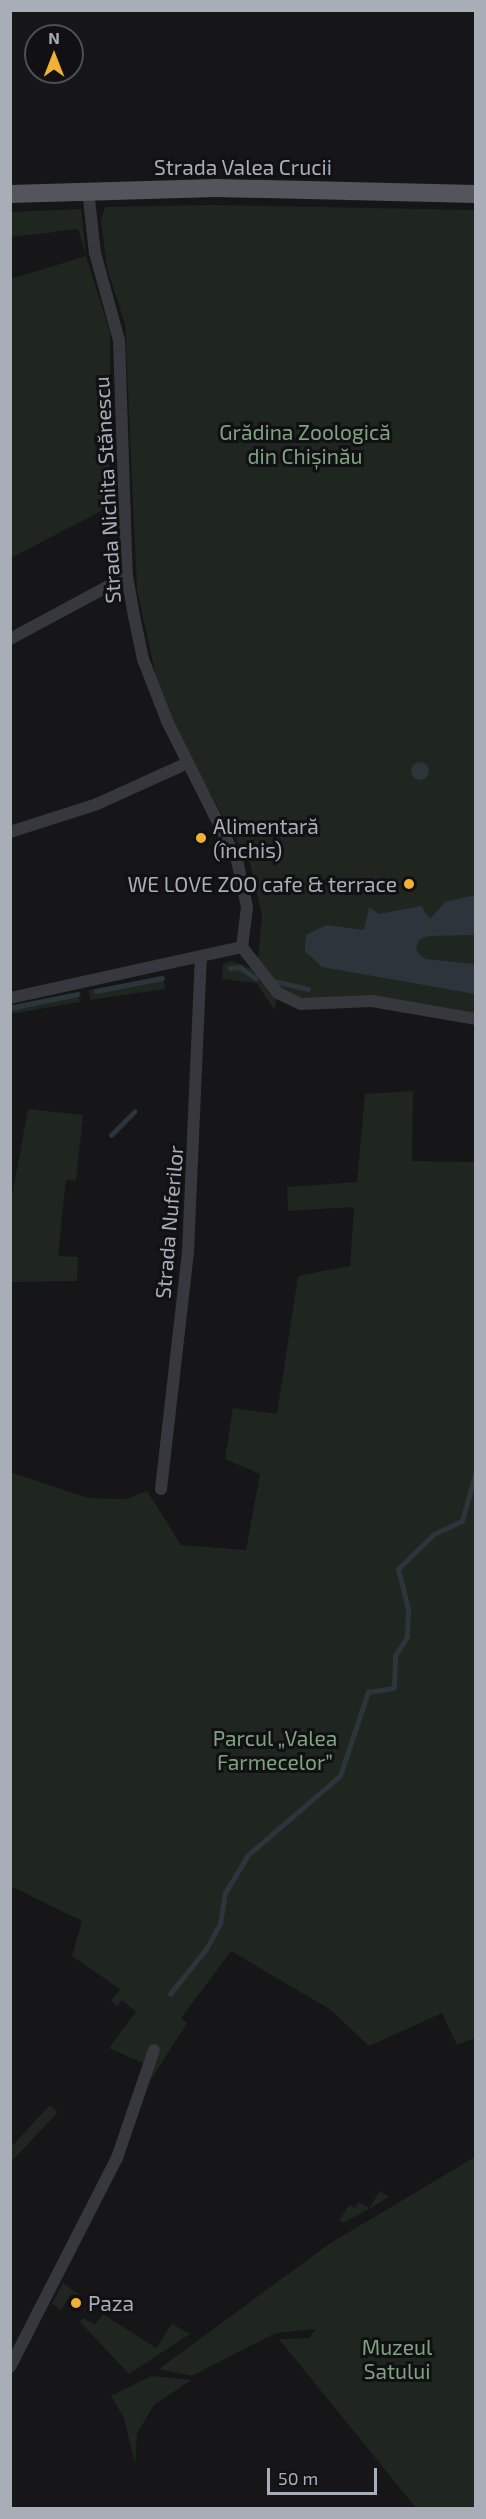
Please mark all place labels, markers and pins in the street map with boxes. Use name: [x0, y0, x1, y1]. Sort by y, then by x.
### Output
place label: Alimentară (închis): [213, 813, 319, 863]
marker: Alimentară (închis): [194, 831, 208, 845]
place label: WE LOVE ZOO cafe & terrace: [127, 871, 397, 897]
marker: WE LOVE ZOO cafe & terrace: [402, 877, 416, 891]
place label: Paza: [88, 2290, 134, 2316]
marker: Paza: [69, 2296, 83, 2310]

